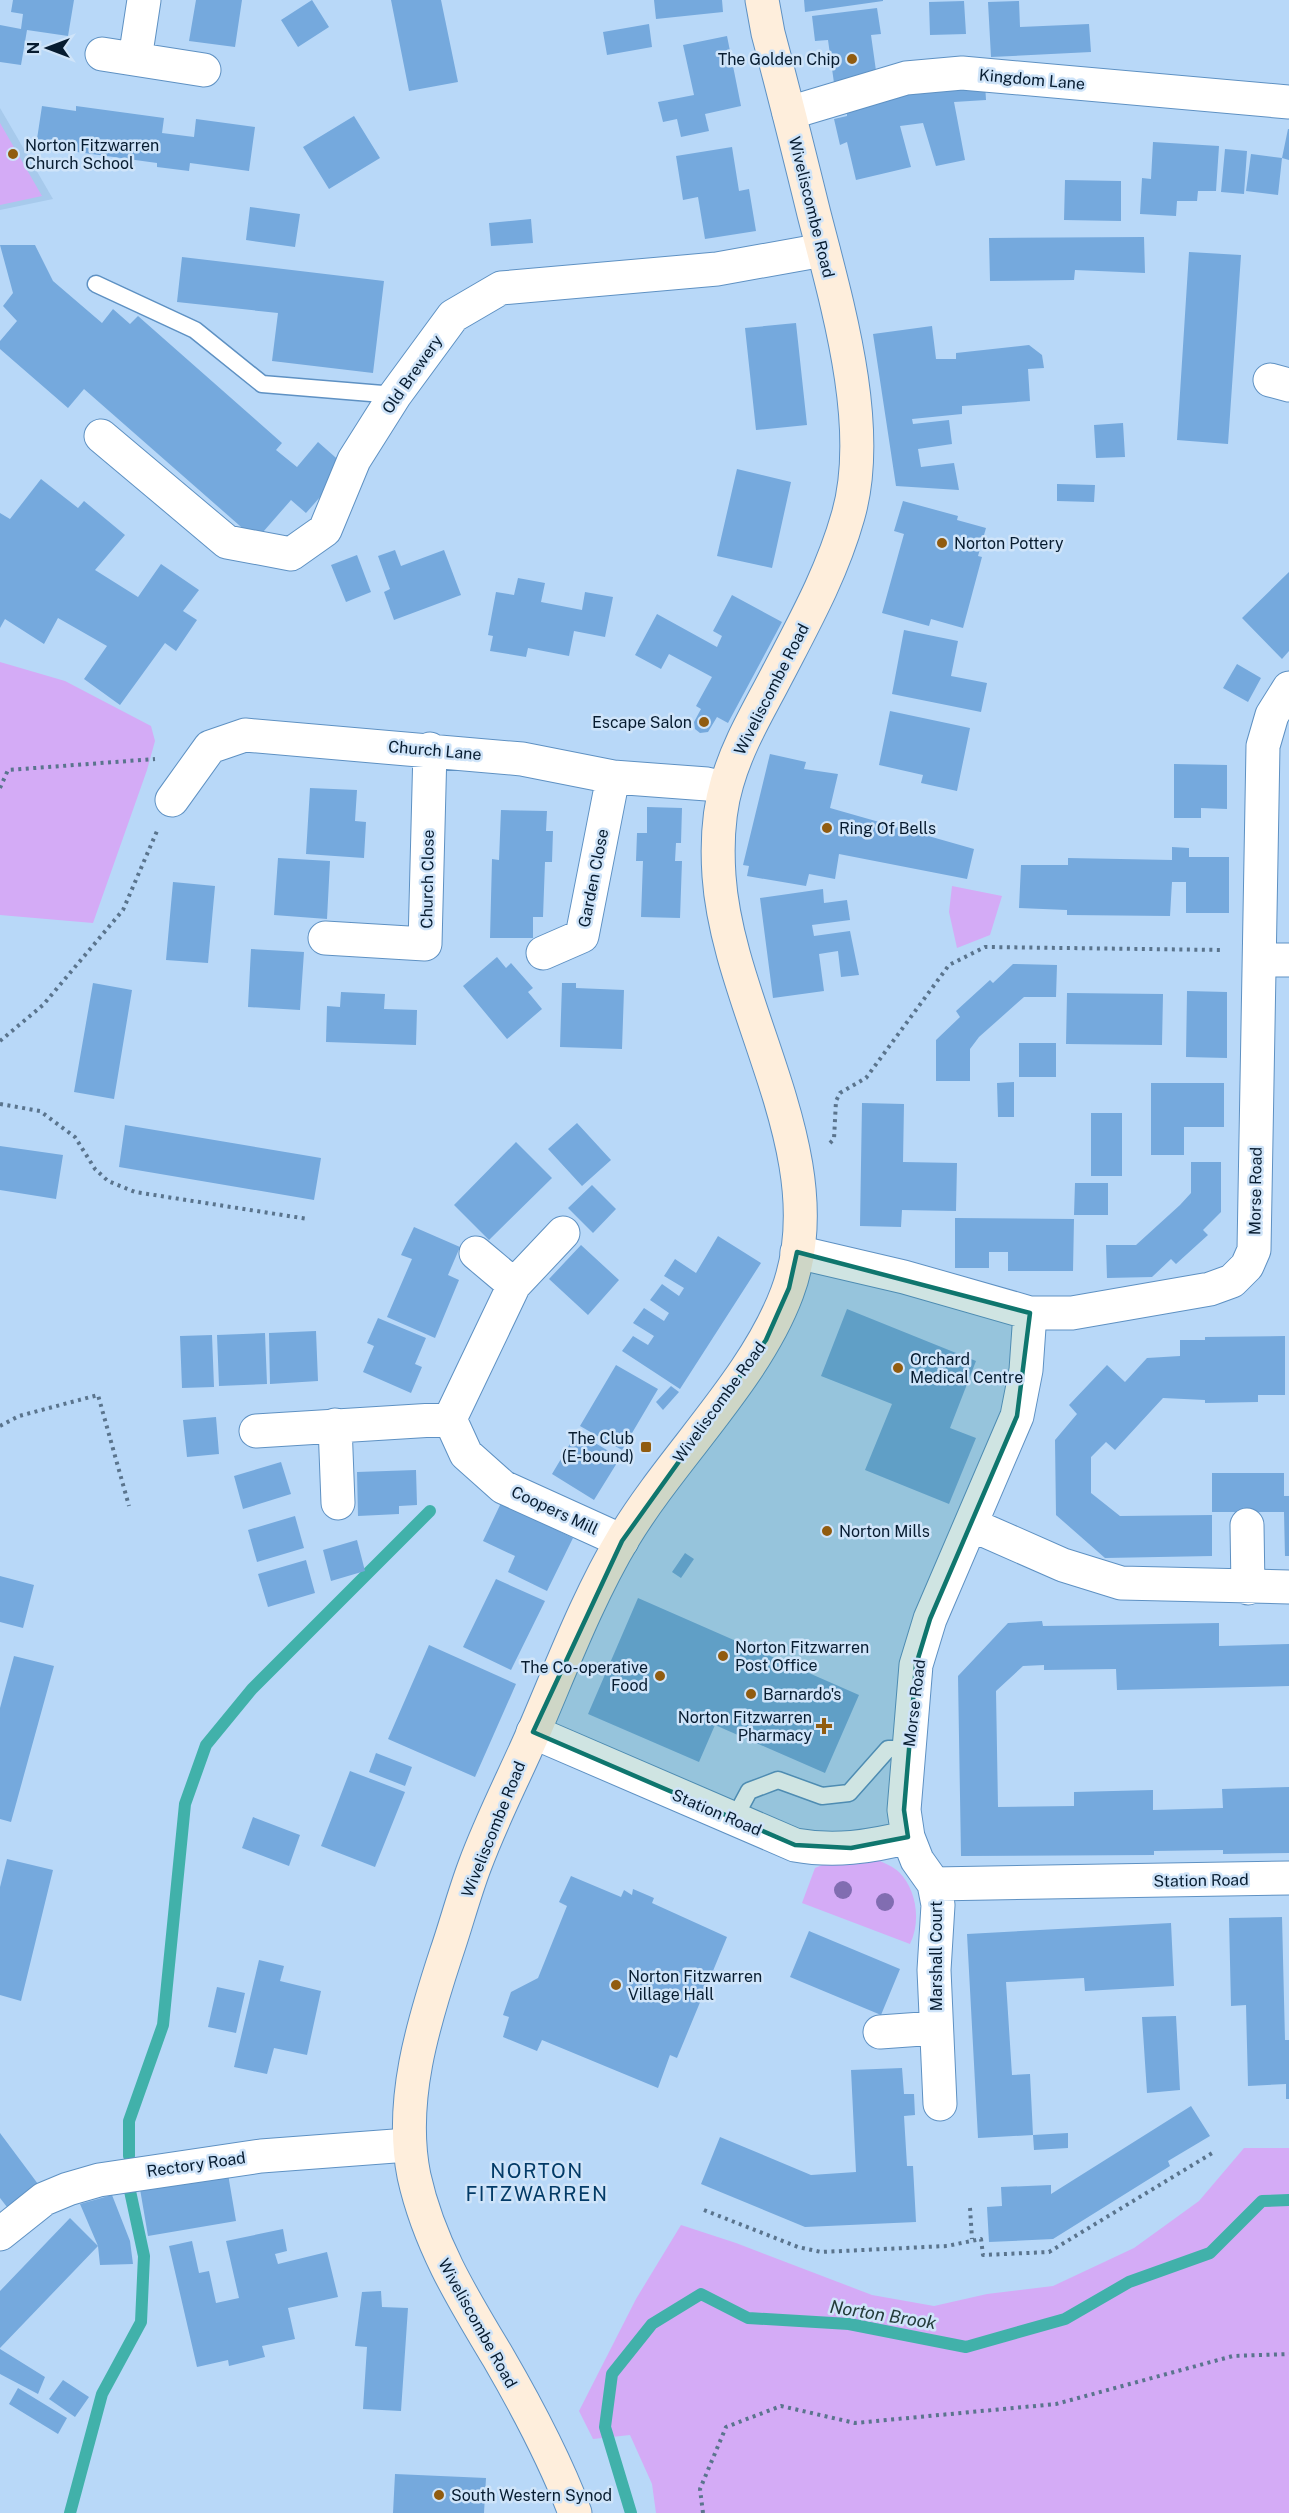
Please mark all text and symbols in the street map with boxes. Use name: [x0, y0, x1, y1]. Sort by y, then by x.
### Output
north arrow: [18, 18, 78, 78]
text: N: [24, 42, 43, 54]
place label: The Golden Chip: [718, 50, 840, 69]
marker: The Golden Chip: [845, 52, 859, 66]
street label: Kingdom Lane: [978, 65, 1086, 94]
street label: Wiveliscombe Road: [785, 135, 838, 280]
place label: Norton Fitzwarren Church School: [25, 136, 159, 173]
marker: Norton Fitzwarren Church School: [6, 147, 20, 161]
street label: Old Brewery: [378, 331, 447, 417]
place label: Norton Pottery: [954, 534, 1064, 553]
marker: Norton Pottery: [935, 536, 949, 550]
street label: Wiveliscombe Road: [730, 620, 813, 758]
place label: Escape Salon: [592, 713, 692, 732]
marker: Escape Salon: [697, 715, 711, 729]
street label: Church Lane: [388, 737, 482, 764]
place label: Ring Of Bells: [839, 819, 936, 838]
marker: Ring Of Bells: [820, 821, 834, 835]
street label: Garden Close: [575, 827, 612, 929]
street label: Church Close: [417, 829, 438, 929]
street label: Morse Road: [1245, 1147, 1266, 1235]
street label: Wiveliscombe Road: [669, 1338, 770, 1466]
place label: Orchard Medical Centre: [910, 1350, 1023, 1387]
marker: Orchard Medical Centre: [891, 1361, 905, 1375]
place label: The Club (E-bound): [562, 1429, 634, 1466]
marker: The Club (E-bound): [639, 1440, 653, 1454]
street label: Coopers Mill: [508, 1482, 601, 1539]
place label: Norton Mills: [839, 1522, 930, 1541]
marker: Norton Mills: [820, 1524, 834, 1538]
place label: Norton Fitzwarren Post Office: [735, 1638, 869, 1675]
marker: Norton Fitzwarren Post Office: [716, 1649, 730, 1663]
place label: The Co-operative Food: [521, 1658, 648, 1695]
street label: Morse Road: [900, 1658, 929, 1748]
marker: The Co-operative Food: [653, 1669, 667, 1683]
place label: Barnardo's: [763, 1685, 841, 1704]
marker: Barnardo's: [744, 1687, 758, 1701]
place label: Norton Fitzwarren Pharmacy: [678, 1708, 812, 1745]
marker: Norton Fitzwarren Pharmacy: [817, 1719, 831, 1733]
street label: Wiveliscombe Road: [458, 1758, 529, 1900]
street label: Station Road: [669, 1785, 764, 1840]
street label: Station Road: [1153, 1870, 1249, 1891]
street label: Marshall Court: [927, 1901, 946, 2011]
place label: Norton Fitzwarren Village Hall: [628, 1967, 762, 2004]
marker: Norton Fitzwarren Village Hall: [609, 1978, 623, 1992]
street label: Rectory Road: [145, 2148, 247, 2181]
district label: NORTON FITZWARREN: [465, 2159, 609, 2206]
street label: Wiveliscombe Road: [434, 2255, 521, 2391]
water label: Norton Brook: [828, 2296, 938, 2333]
place label: South Western Synod: [451, 2486, 612, 2505]
marker: South Western Synod: [432, 2488, 446, 2502]

